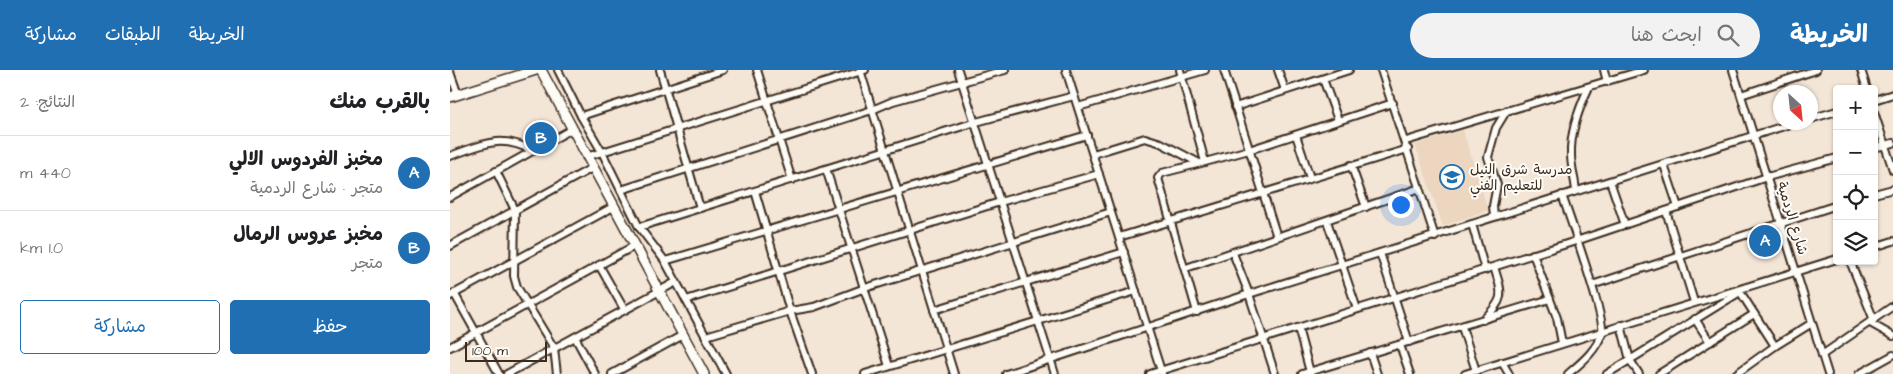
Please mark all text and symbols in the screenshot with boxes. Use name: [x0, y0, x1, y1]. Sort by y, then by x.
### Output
search box: [1410, 13, 1760, 58]
text: الخريطة: [1790, 18, 1868, 52]
icon: search: [1714, 21, 1742, 49]
text: مشاركة: [25, 22, 77, 47]
text: الطبقات: [105, 22, 161, 47]
text: الخريطة: [189, 22, 245, 47]
text: ابحث هنا: [1631, 22, 1702, 49]
north arrow: [1773, 85, 1818, 130]
map controls: [1833, 85, 1878, 265]
button: +: [1833, 85, 1878, 130]
text: بالقرب منك: [329, 87, 430, 116]
text: النتائج: 2: [20, 91, 75, 113]
pin: B: [525, 119, 557, 157]
button: −: [1833, 130, 1878, 175]
text: مخبز الفردوس الالي: [229, 146, 383, 173]
place label: مدرسة شرق النيل للتعليم الفني: [1470, 160, 1573, 198]
text: 440 m: [20, 162, 71, 184]
text: A: [409, 162, 419, 184]
school or university icon: مدرسة شرق النيل للتعليم الفني: [1439, 164, 1465, 190]
button: locate: [1833, 175, 1878, 220]
text: متجر · شارع الردمية: [250, 177, 383, 199]
street label: شارع الردمية: [1771, 179, 1813, 257]
your location: [1388, 192, 1414, 218]
button: layers: [1833, 220, 1878, 265]
text: مخبز عروس الرمال: [233, 221, 383, 248]
pin: A: [1749, 222, 1781, 260]
text: 1.0 km: [20, 237, 63, 259]
text: B: [408, 237, 420, 259]
text: متجر: [352, 252, 383, 274]
button: مشاركة: [20, 300, 220, 354]
button: حفظ: [230, 300, 430, 354]
scale bar: [465, 339, 548, 362]
text: 100 m: [472, 341, 508, 361]

